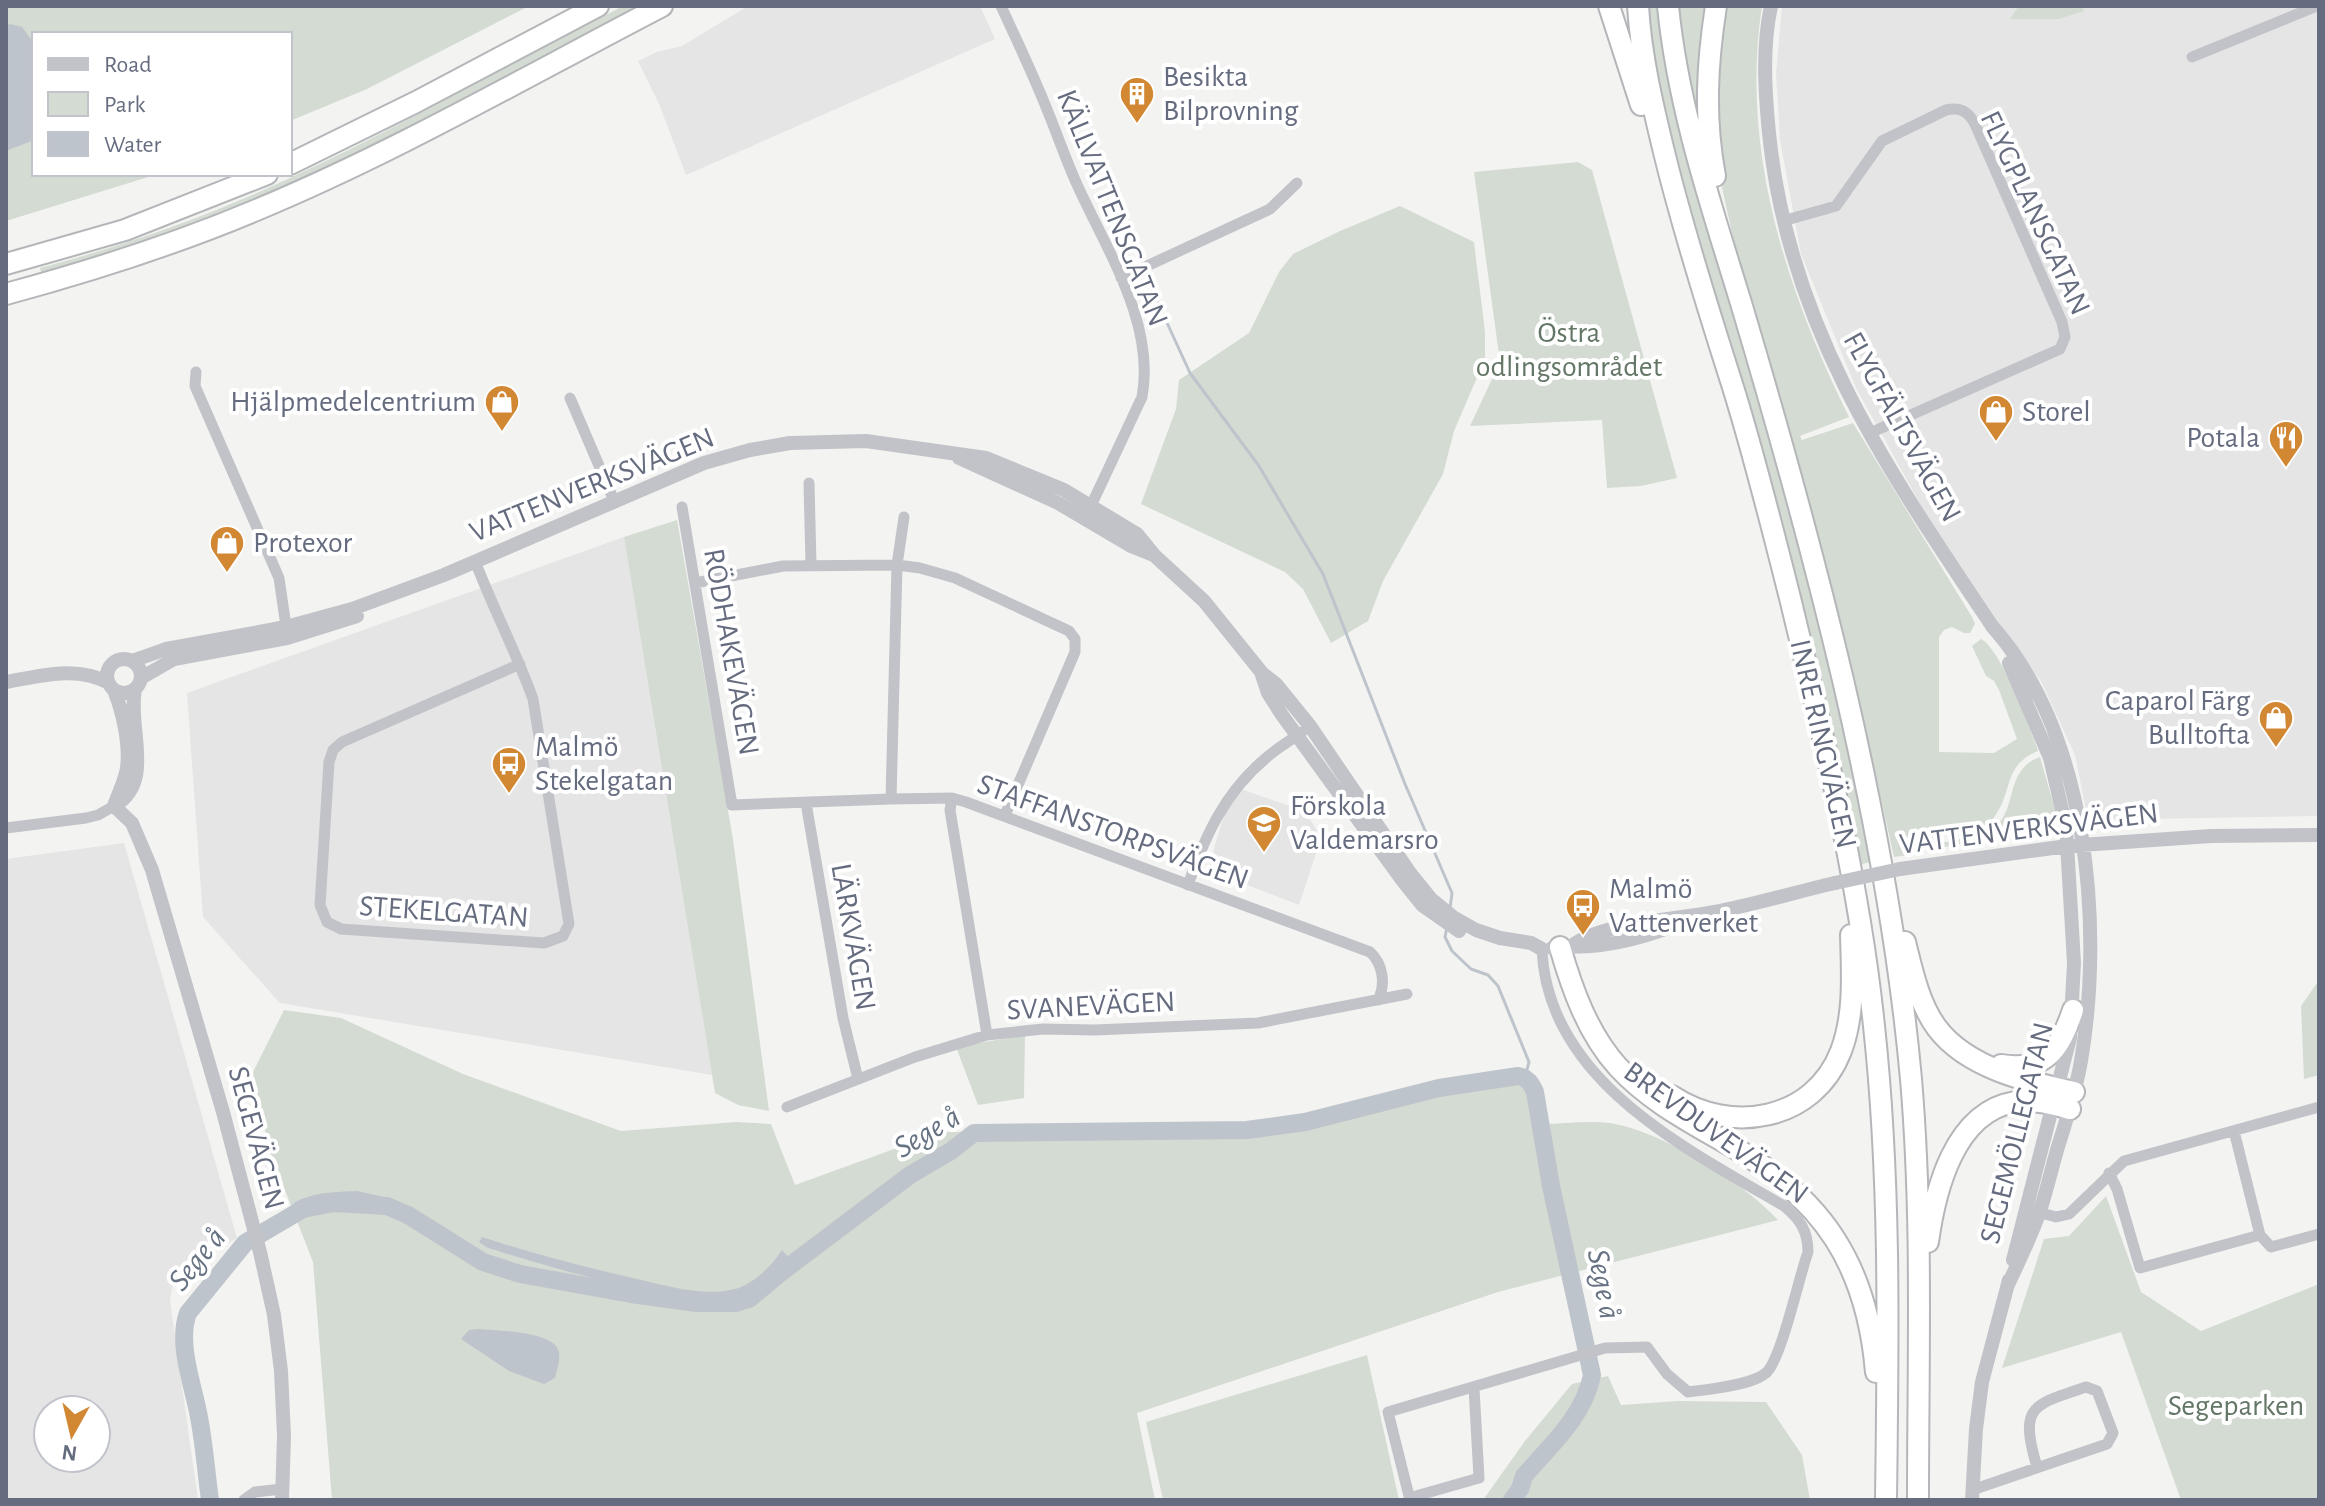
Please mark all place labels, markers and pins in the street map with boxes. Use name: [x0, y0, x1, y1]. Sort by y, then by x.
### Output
place label: Besikta Bilprovning: [1163, 62, 1299, 126]
building icon: Besikta Bilprovning: [1118, 75, 1156, 125]
shop icon: Hjälpmedelcentrium: [483, 383, 521, 433]
place label: Hjälpmedelcentrium: [230, 387, 476, 417]
shop icon: Storel: [1977, 393, 2015, 443]
place label: Storel: [2022, 397, 2091, 427]
restaurant icon: Potala: [2267, 419, 2305, 469]
place label: Potala: [2186, 423, 2260, 453]
shop icon: Protexor: [208, 524, 246, 574]
place label: Protexor: [253, 528, 353, 558]
place label: Caparol Färg Bulltofta: [2105, 686, 2250, 750]
shop icon: Caparol Färg Bulltofta: [2257, 699, 2295, 749]
place label: Malmö Stekelgatan: [535, 732, 673, 796]
bus stop icon: Malmö Stekelgatan: [490, 745, 528, 795]
place label: Förskola Valdemarsro: [1290, 791, 1439, 855]
school or university icon: Förskola Valdemarsro: [1245, 804, 1283, 854]
place label: Malmö Vattenverket: [1609, 874, 1758, 938]
bus stop icon: Malmö Vattenverket: [1564, 887, 1602, 937]

